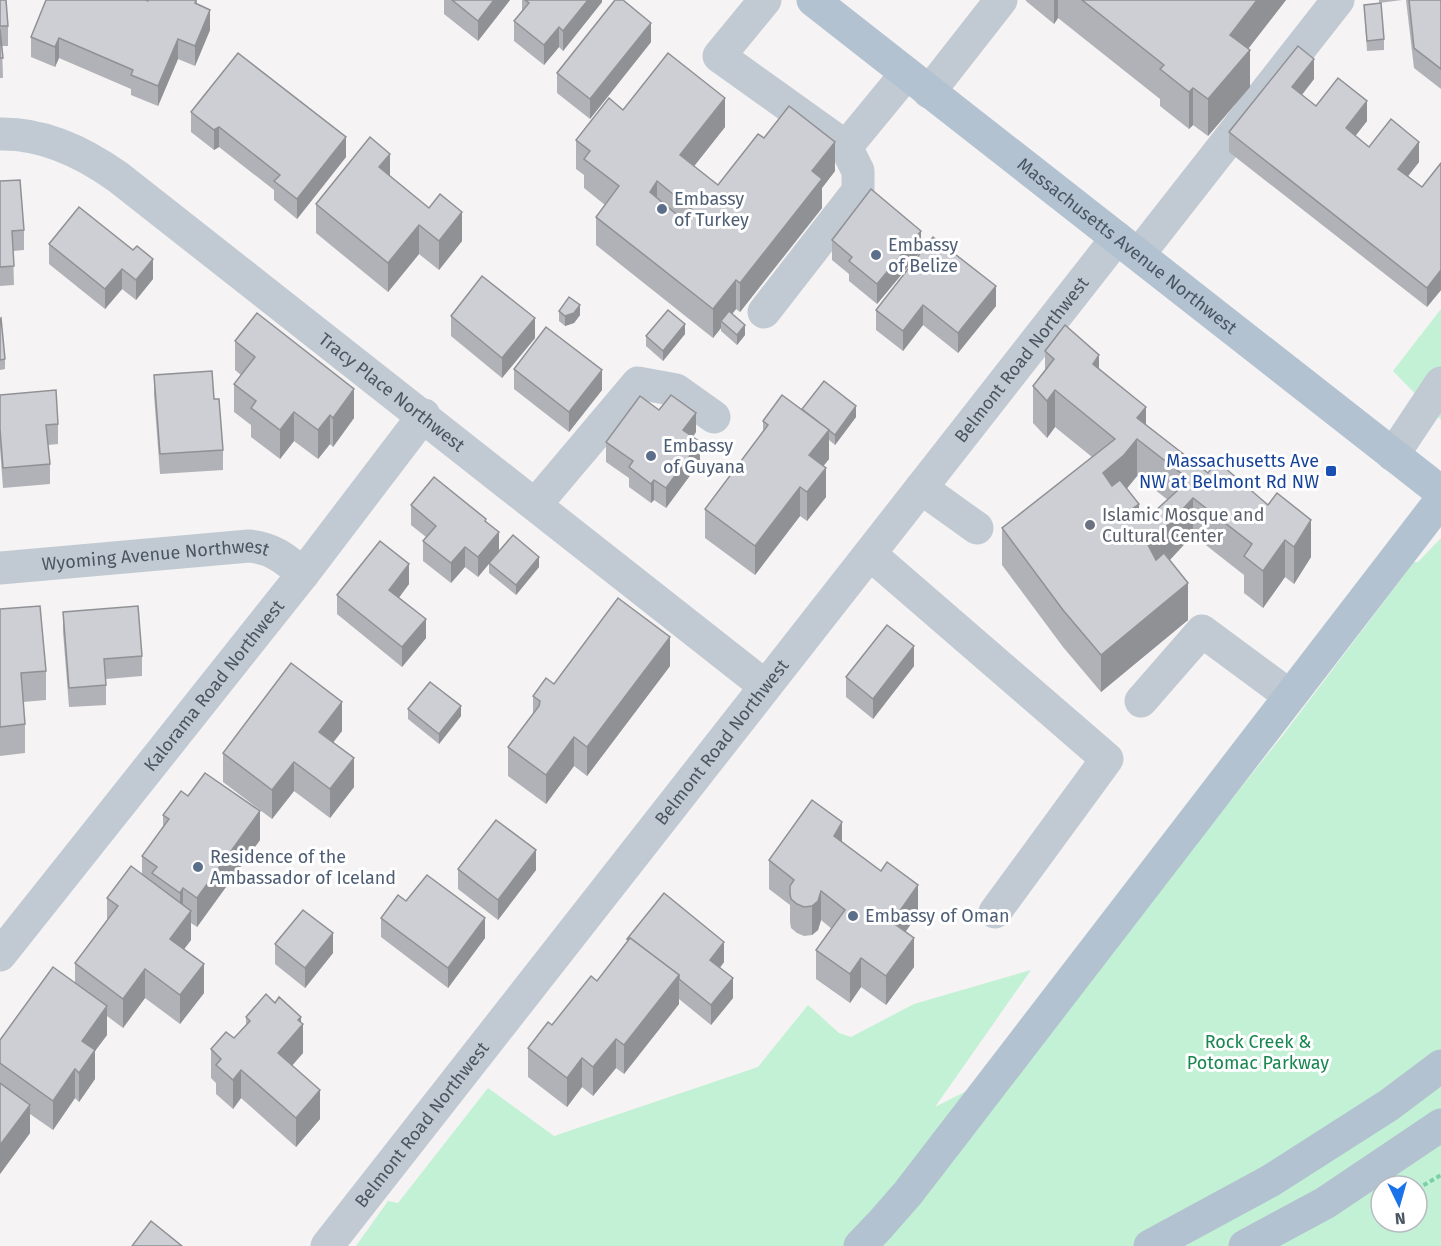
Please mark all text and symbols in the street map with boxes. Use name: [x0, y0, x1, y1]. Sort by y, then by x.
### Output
street label: Massachusetts Avenue Northwest: [1013, 153, 1242, 339]
place label: Embassy of Turkey: [674, 188, 749, 231]
marker: Embassy of Turkey: [655, 202, 669, 216]
place label: Embassy of Belize: [888, 234, 958, 277]
marker: Embassy of Belize: [869, 248, 883, 262]
street label: Belmont Road Northwest: [950, 272, 1094, 447]
street label: Tracy Place Northwest: [314, 328, 469, 457]
place label: Embassy of Guyana: [663, 435, 745, 478]
marker: Embassy of Guyana: [644, 449, 658, 463]
place label: Massachusetts Ave NW at Belmont Rd NW: [1139, 450, 1319, 493]
marker: Massachusetts Ave NW at Belmont Rd NW: [1324, 464, 1338, 478]
place label: Islamic Mosque and Cultural Center: [1102, 504, 1264, 547]
marker: Islamic Mosque and Cultural Center: [1083, 518, 1097, 532]
street label: Wyoming Avenue Northwest: [41, 535, 273, 575]
street label: Kalorama Road Northwest: [139, 595, 289, 776]
street label: Belmont Road Northwest: [650, 655, 794, 830]
place label: Residence of the Ambassador of Iceland: [210, 846, 396, 889]
marker: Residence of the Ambassador of Iceland: [191, 860, 205, 874]
place label: Embassy of Oman: [865, 905, 1010, 927]
marker: Embassy of Oman: [846, 909, 860, 923]
park label: Rock Creek & Potomac Parkway: [1187, 1031, 1329, 1074]
street label: Belmont Road Northwest: [350, 1037, 494, 1212]
north arrow: [1369, 1174, 1429, 1234]
text: N: [1394, 1209, 1406, 1228]

